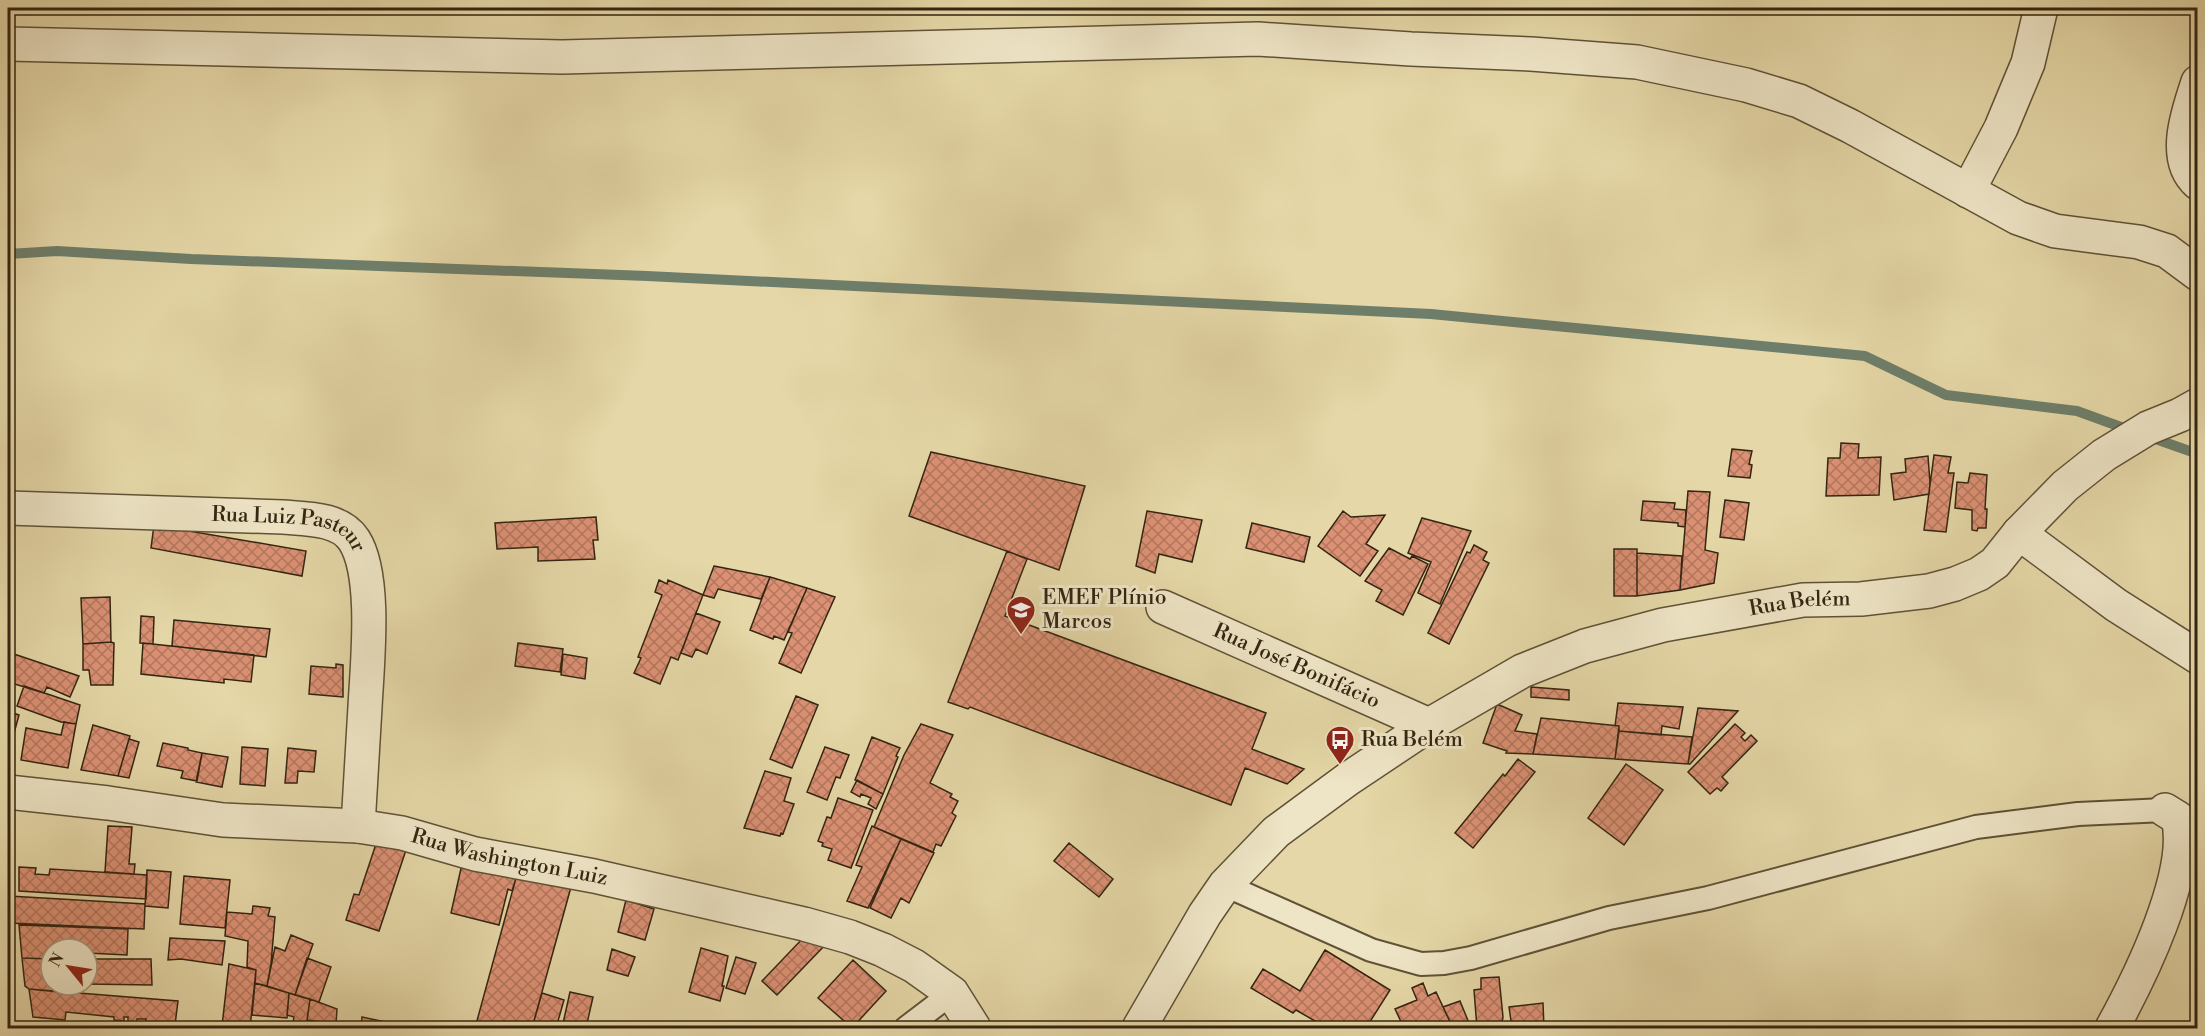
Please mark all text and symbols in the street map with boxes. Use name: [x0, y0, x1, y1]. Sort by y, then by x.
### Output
street label: Rua Luiz Pasteur: [211, 502, 371, 556]
place label: EMEF Plínio Marcos: [1042, 585, 1167, 635]
street label: Rua Belém: [1747, 586, 1851, 622]
school or university icon: EMEF Plínio Marcos: [1005, 594, 1037, 636]
street label: Rua José Bonifácio: [1209, 618, 1384, 715]
bus stop icon: Rua Belém: [1324, 724, 1356, 766]
place label: Rua Belém: [1361, 727, 1463, 753]
street label: Rua Washington Luiz: [408, 823, 610, 892]
north arrow: [39, 937, 99, 997]
text: N: [45, 949, 69, 970]

